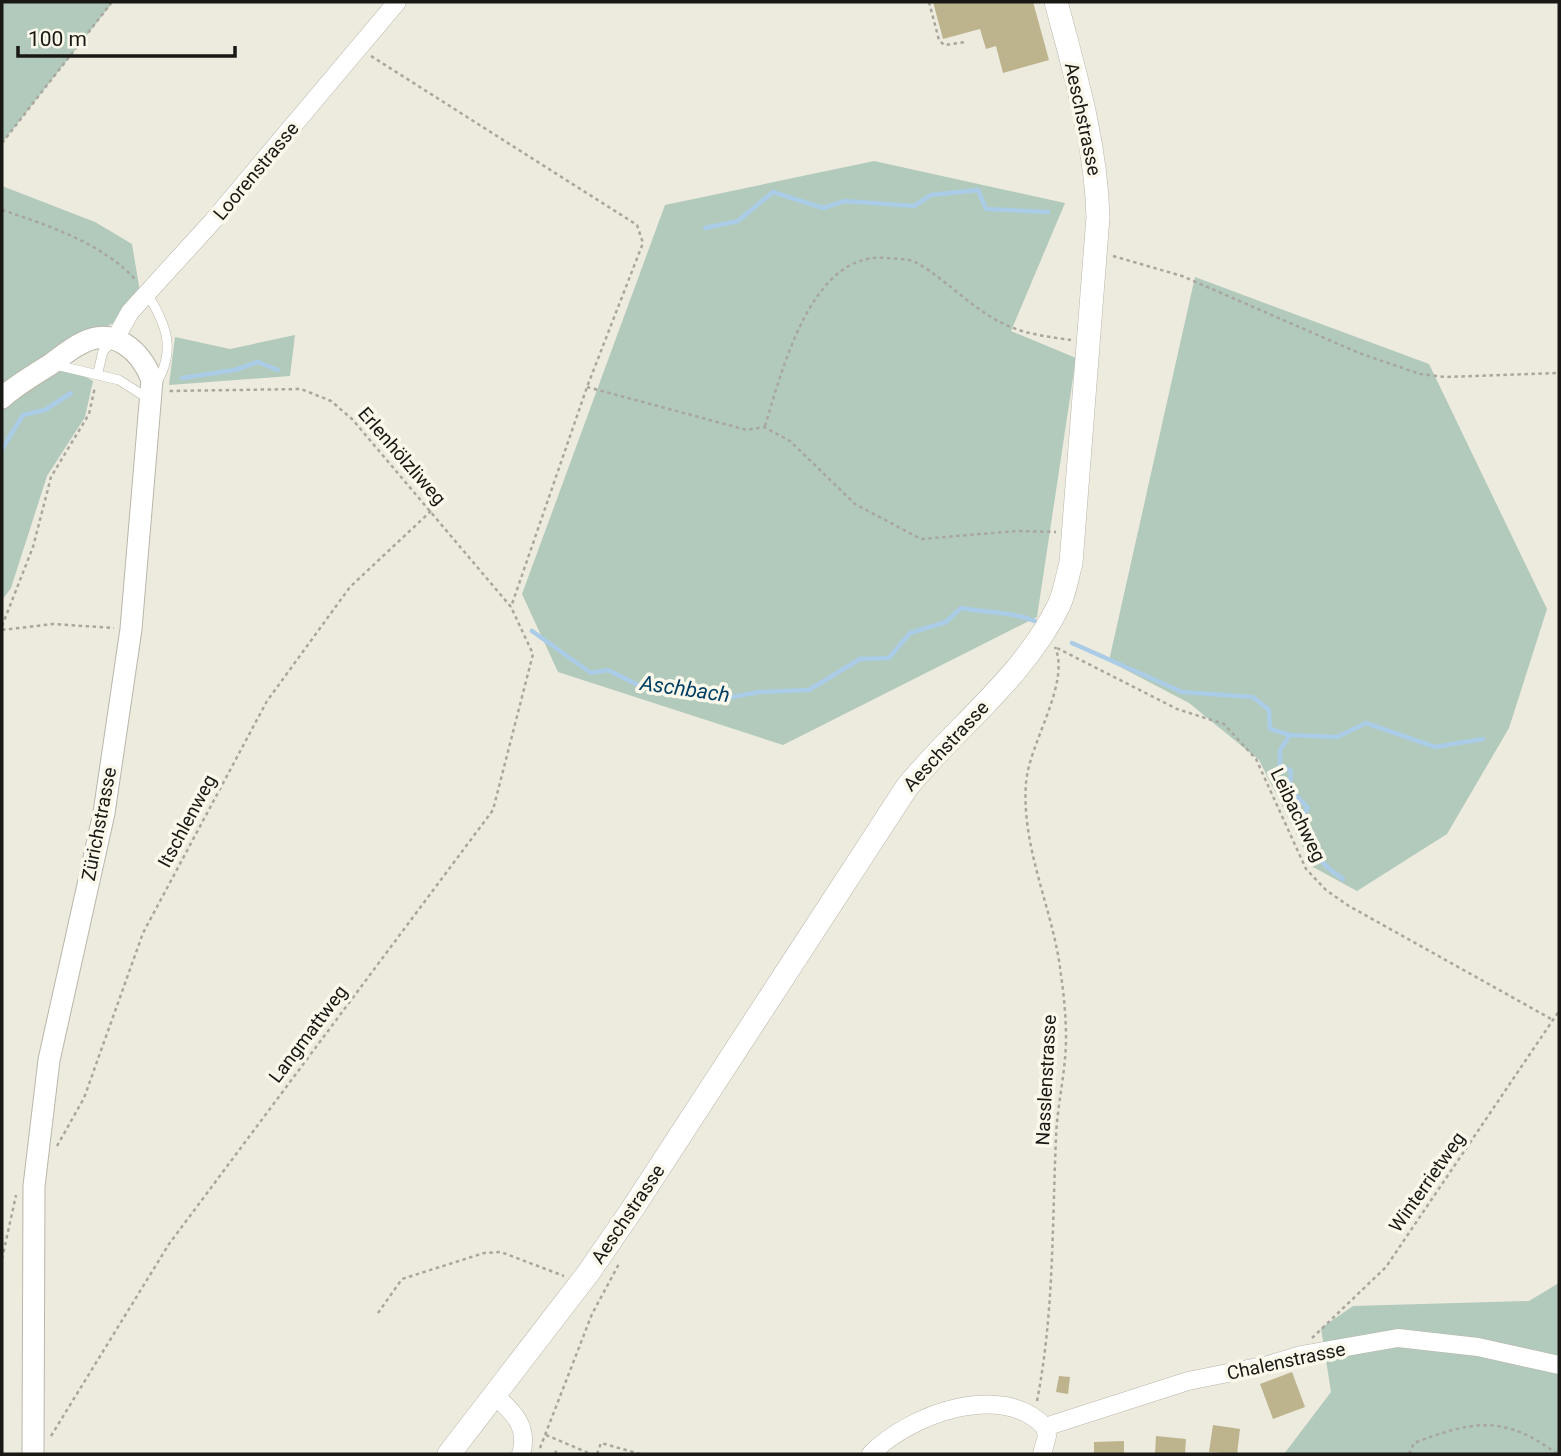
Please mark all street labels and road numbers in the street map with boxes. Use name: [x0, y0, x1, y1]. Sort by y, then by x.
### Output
street label: Aeschstrasse: [1060, 60, 1106, 178]
street label: Loorenstrasse: [208, 117, 304, 225]
street label: Erlenhölzliweg: [353, 402, 451, 510]
street label: Aeschstrasse: [898, 696, 994, 796]
street label: Leibachweg: [1265, 764, 1331, 866]
street label: Zürichstrasse: [77, 765, 121, 883]
street label: Itschlenweg: [153, 771, 221, 871]
street label: Langmattweg: [264, 981, 352, 1087]
street label: Nasslenstrasse: [1031, 1014, 1061, 1146]
street label: Winterrietweg: [1384, 1127, 1470, 1237]
street label: Aeschstrasse: [586, 1160, 670, 1268]
street label: Chalenstrasse: [1225, 1337, 1347, 1385]

